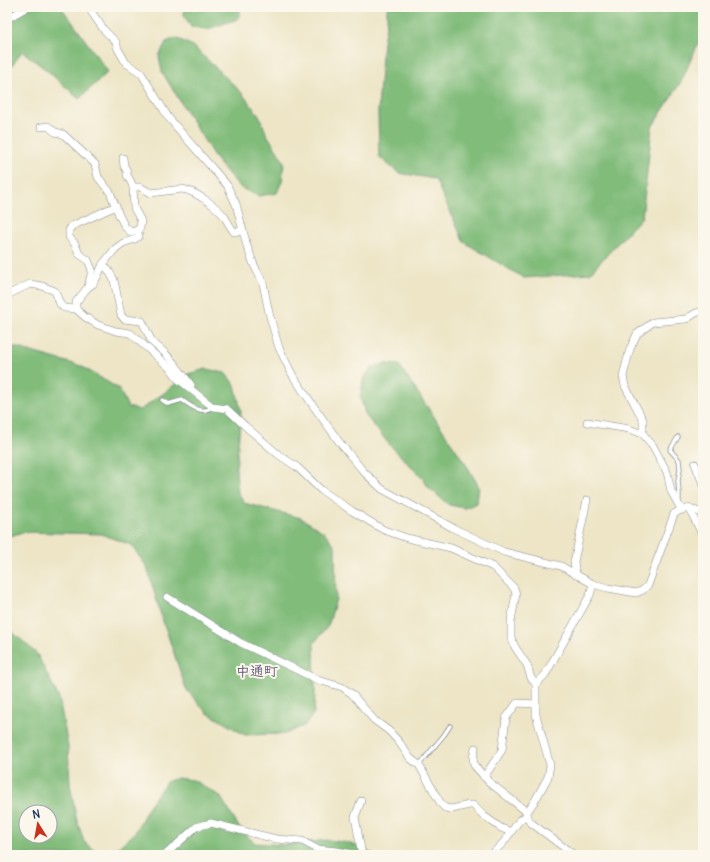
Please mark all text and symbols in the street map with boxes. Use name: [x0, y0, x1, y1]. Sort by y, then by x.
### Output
district label: 中通町: [236, 662, 278, 680]
north arrow: [18, 804, 58, 844]
text: N: [31, 807, 41, 822]

